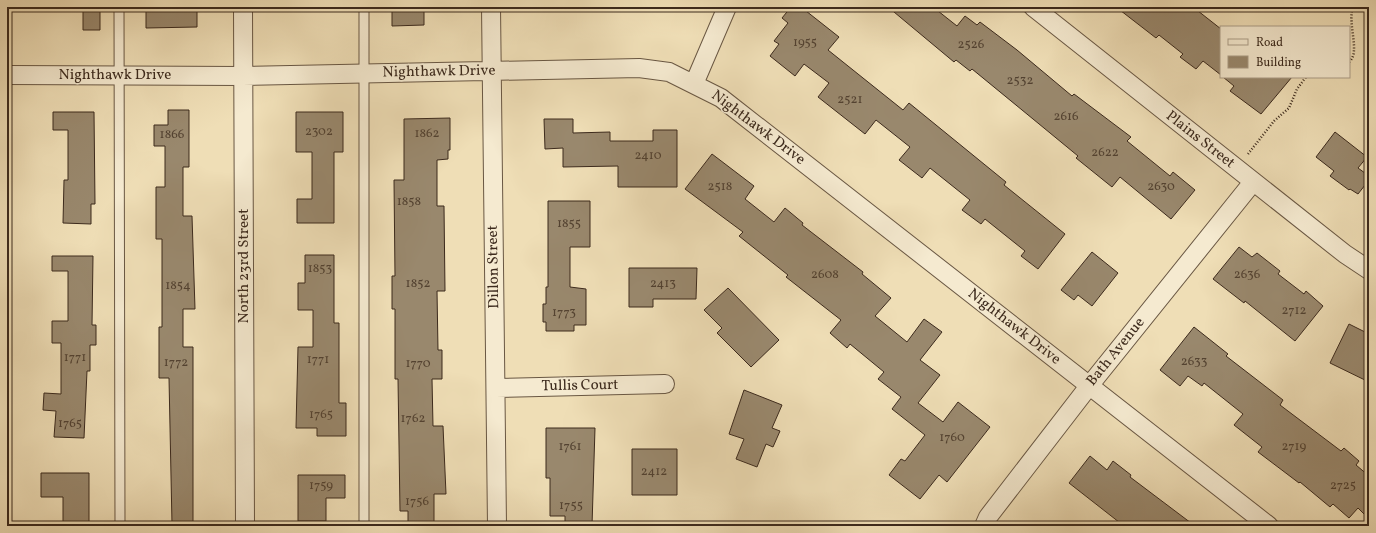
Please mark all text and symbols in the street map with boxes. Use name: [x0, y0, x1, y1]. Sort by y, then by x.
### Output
legend: [1220, 26, 1350, 78]
house number: 1955: [793, 34, 817, 52]
text: Road: [1256, 35, 1283, 51]
house number: 2526: [958, 36, 985, 54]
text: Building: [1256, 55, 1301, 71]
street label: Nighthawk Drive: [382, 61, 496, 83]
street label: Nighthawk Drive: [59, 65, 171, 86]
house number: 2532: [1007, 72, 1033, 90]
street label: Nighthawk Drive: [707, 86, 809, 170]
house number: 2521: [837, 91, 863, 109]
street label: Plains Street: [1161, 106, 1239, 174]
house number: 2616: [1053, 108, 1079, 126]
house number: 2302: [305, 123, 333, 141]
house number: 1862: [414, 125, 440, 143]
house number: 1866: [160, 126, 185, 144]
house number: 2622: [1091, 144, 1119, 162]
house number: 2410: [634, 147, 662, 165]
house number: 2518: [708, 178, 732, 196]
house number: 2630: [1147, 178, 1175, 196]
house number: 1858: [397, 193, 421, 211]
street label: North 23rd Street: [234, 209, 255, 323]
house number: 1855: [557, 215, 581, 233]
street label: Dillon Street: [483, 225, 505, 309]
house number: 1853: [308, 260, 333, 278]
house number: 2608: [811, 266, 839, 284]
house number: 2636: [1234, 266, 1261, 284]
house number: 1852: [406, 275, 430, 293]
house number: 2413: [650, 275, 676, 293]
house number: 1854: [165, 277, 191, 295]
street label: Nighthawk Drive: [963, 284, 1065, 370]
house number: 2712: [1282, 302, 1307, 320]
house number: 1773: [552, 304, 576, 322]
street label: Bath Avenue: [1082, 313, 1150, 391]
house number: 1771: [64, 349, 86, 367]
house number: 1771: [307, 351, 329, 369]
house number: 2633: [1181, 353, 1208, 371]
house number: 1772: [164, 354, 188, 372]
house number: 1770: [406, 355, 431, 373]
street label: Tullis Court: [541, 375, 619, 397]
house number: 1765: [309, 406, 333, 424]
house number: 1762: [401, 410, 425, 428]
house number: 1765: [58, 415, 82, 433]
house number: 1760: [939, 429, 965, 447]
house number: 1761: [559, 438, 581, 456]
house number: 2719: [1282, 438, 1307, 456]
house number: 2412: [641, 463, 667, 481]
house number: 1759: [309, 477, 333, 495]
house number: 2725: [1330, 477, 1356, 495]
house number: 1756: [405, 493, 430, 511]
house number: 1755: [559, 497, 583, 515]

